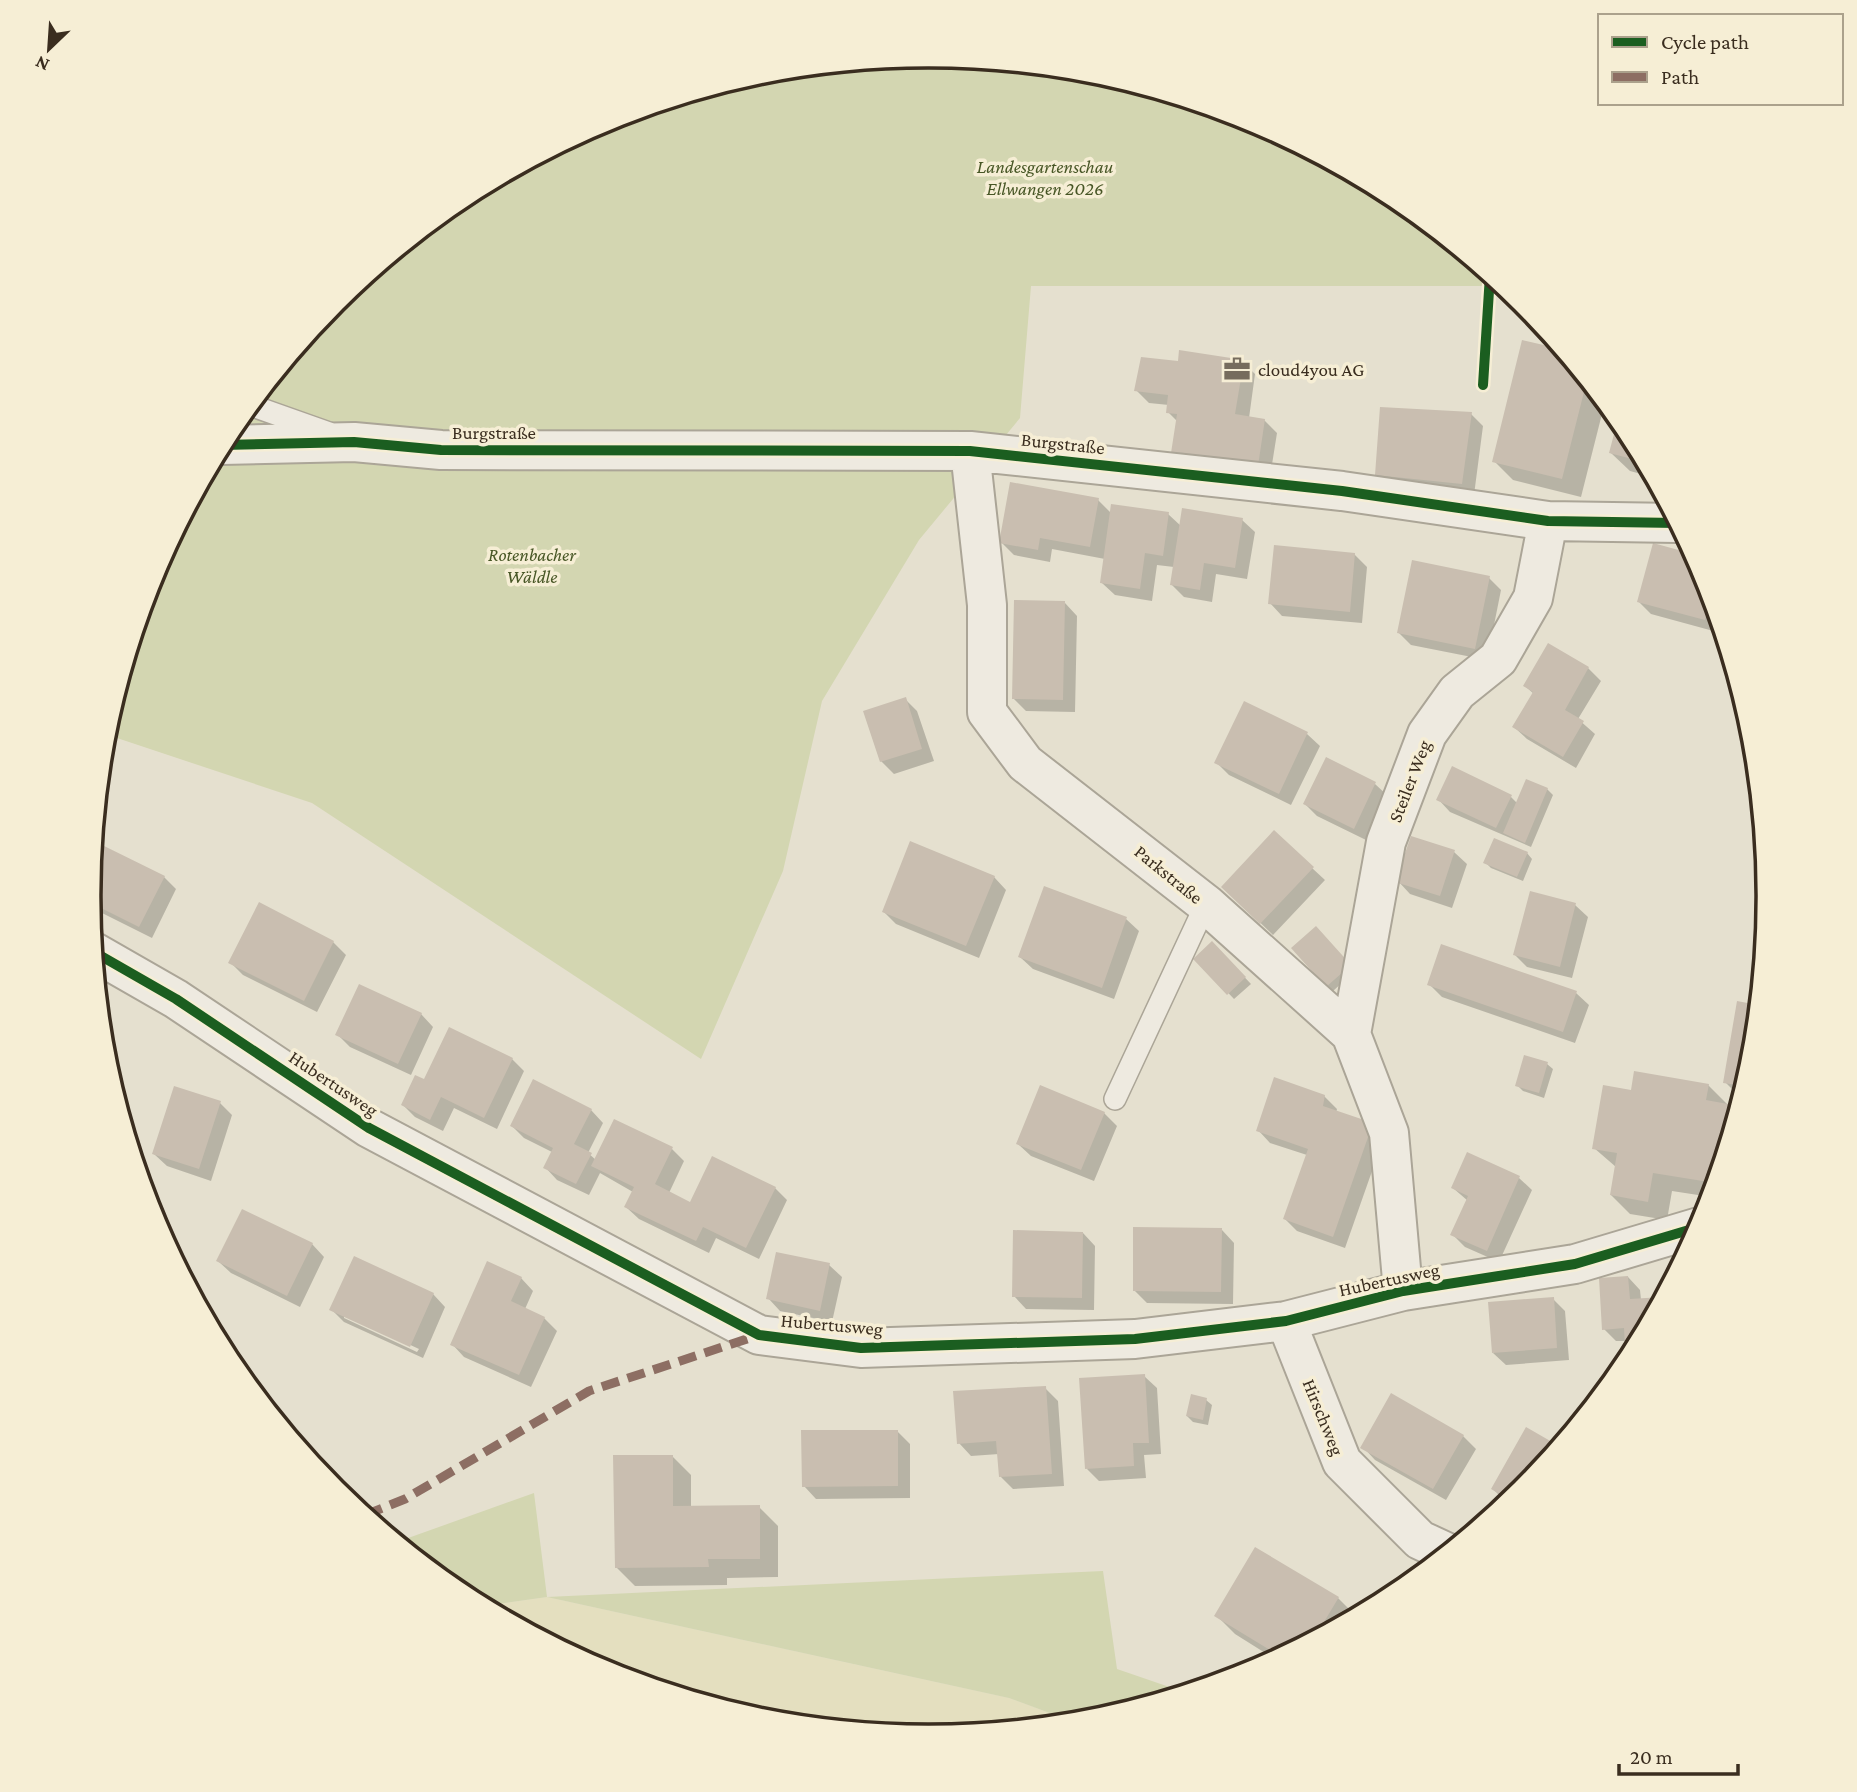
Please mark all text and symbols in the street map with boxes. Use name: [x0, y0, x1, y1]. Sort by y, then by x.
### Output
north arrow: [14, 14, 84, 84]
legend: [1598, 14, 1843, 105]
text: Cycle path: [1661, 30, 1749, 54]
text: N: [32, 52, 52, 76]
text: Path: [1661, 65, 1699, 89]
park label: Landesgartenschau Ellwangen 2026: [977, 156, 1114, 199]
office icon: cloud4you AG: [1222, 354, 1252, 384]
place label: cloud4you AG: [1258, 359, 1364, 380]
street label: Burgstraße: [452, 422, 536, 443]
street label: Burgstraße: [1020, 429, 1106, 458]
park label: Rotenbacher Wäldle: [488, 544, 577, 587]
street label: Steiler Weg: [1384, 737, 1435, 825]
street label: Parkstraße: [1130, 841, 1207, 908]
street label: Hubertusweg: [285, 1046, 382, 1121]
street label: Hubertusweg: [1337, 1259, 1441, 1300]
street label: Hubertusweg: [780, 1310, 884, 1339]
street label: Hirschweg: [1299, 1376, 1348, 1459]
scale bar: [1619, 1732, 1738, 1776]
text: 20 m: [1630, 1745, 1673, 1769]

